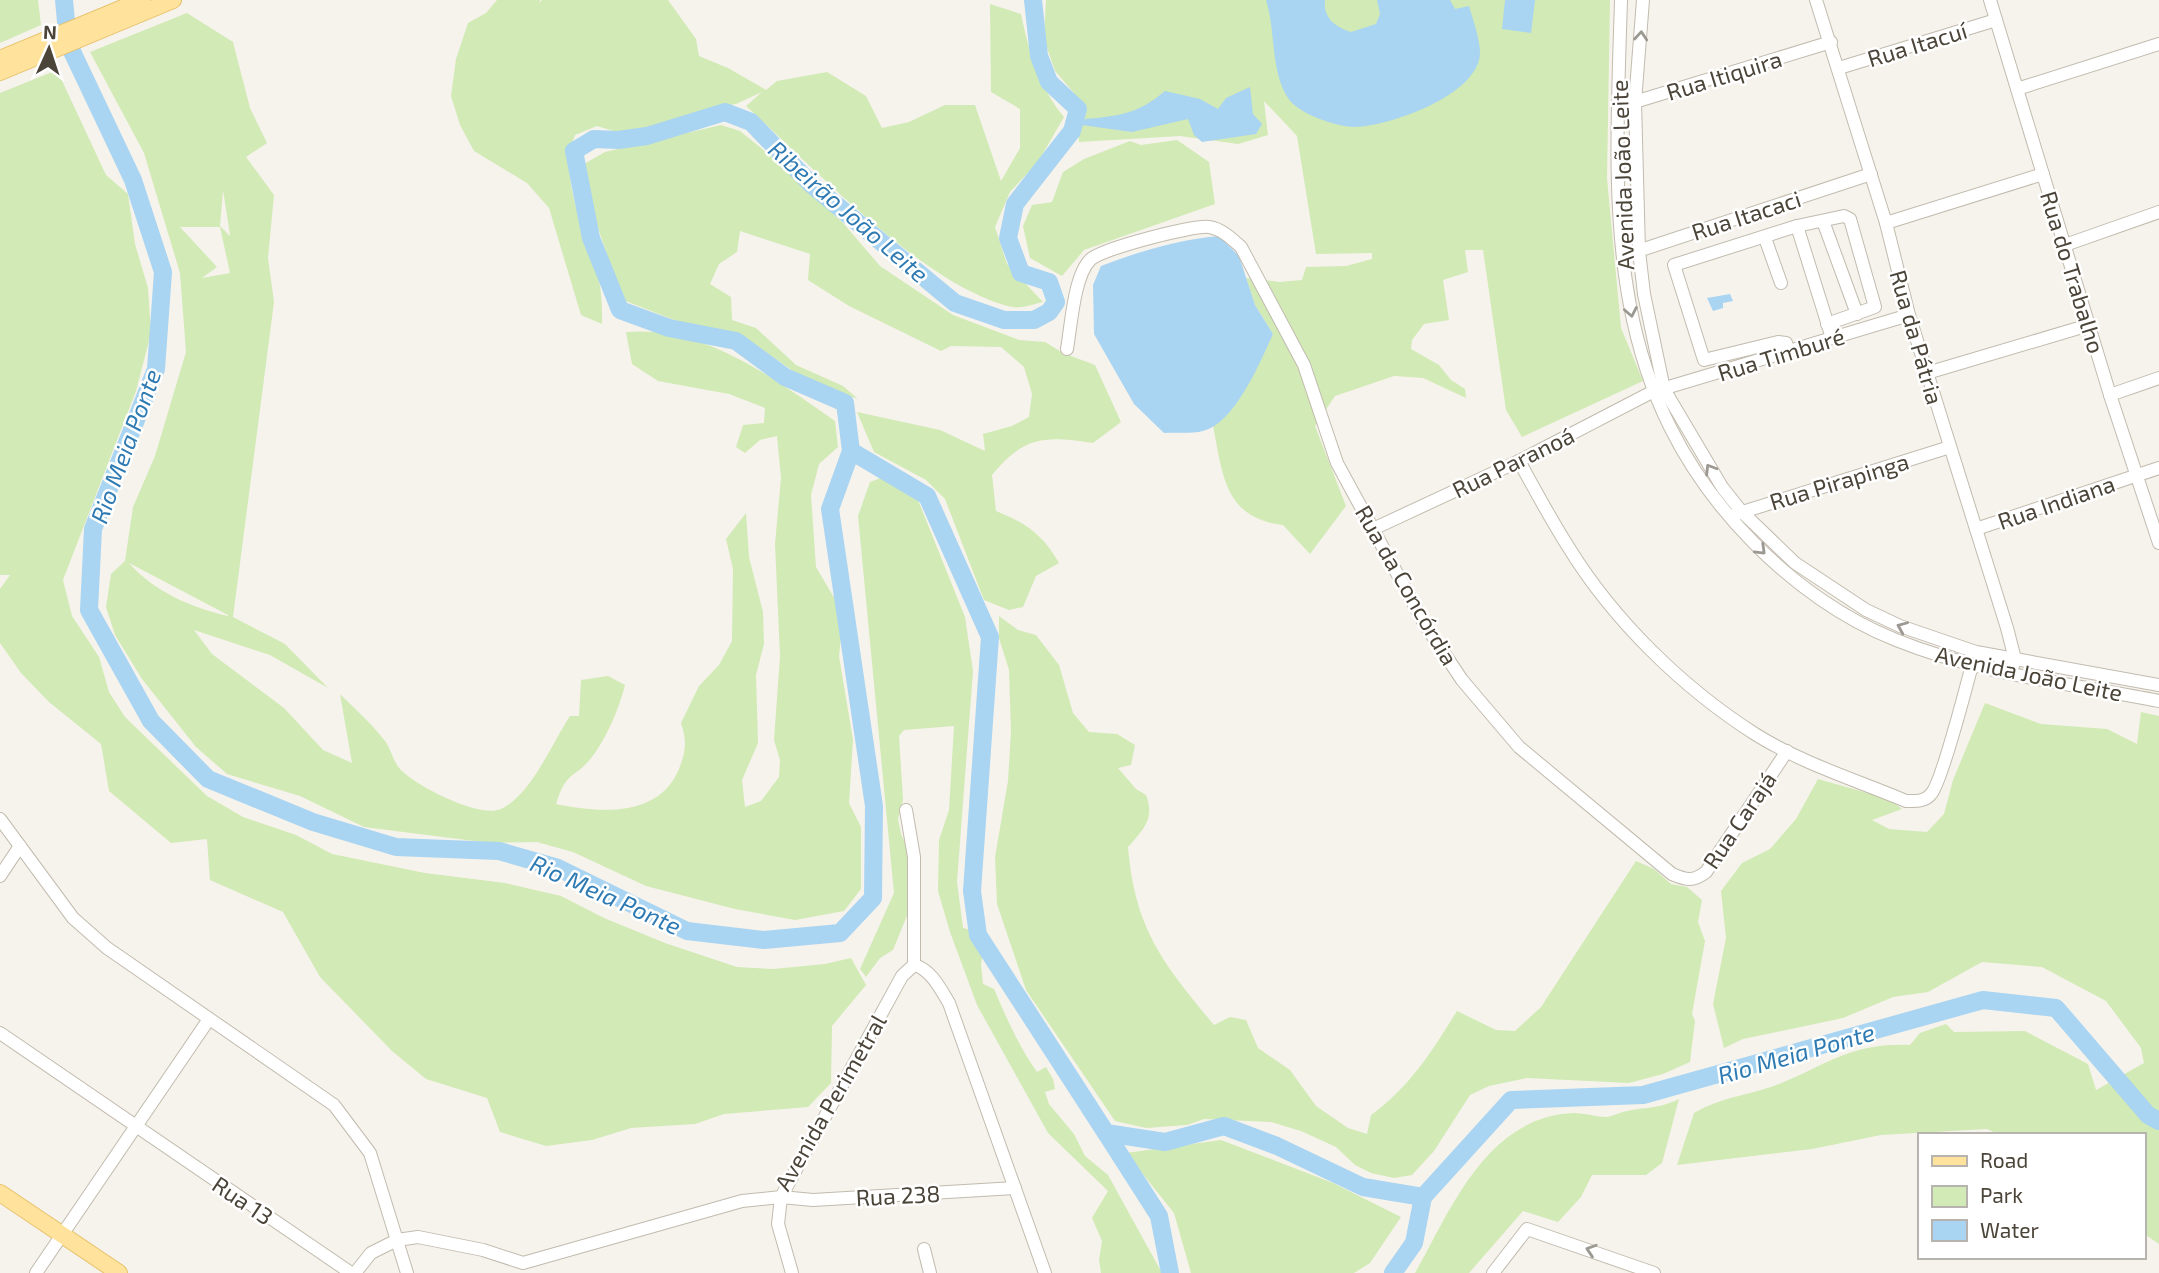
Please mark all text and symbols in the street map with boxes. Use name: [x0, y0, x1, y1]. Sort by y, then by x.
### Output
north arrow: [14, 14, 84, 84]
street label: Rua Itacuí: [1864, 15, 1971, 72]
text: N: [42, 20, 57, 43]
one-way arrow: [1633, 31, 1648, 42]
street label: Rua Itiquira: [1663, 44, 1785, 106]
street label: Avenida João Leite: [1605, 79, 1639, 271]
water label: Ribeirão João Leite: [763, 134, 935, 288]
street label: Rua Itacaci: [1688, 184, 1804, 246]
street label: Rua do Trabalho: [2035, 188, 2111, 356]
street label: Rua da Pátria: [1884, 267, 1950, 407]
one-way arrow: [1623, 306, 1638, 318]
street label: Rua Timburé: [1714, 321, 1848, 387]
water label: Rio Meia Ponte: [84, 365, 166, 527]
street label: Rua Paranoá: [1448, 420, 1578, 504]
street label: Rua Pirapinga: [1766, 447, 1912, 515]
one-way arrow: [1706, 464, 1719, 477]
street label: Rua Indiana: [1994, 469, 2118, 535]
street label: Rua da Concórdia: [1350, 500, 1464, 670]
one-way arrow: [1753, 542, 1766, 555]
one-way arrow: [1897, 621, 1909, 635]
street label: Avenida João Leite: [1933, 640, 2125, 706]
street label: Rua Carajá: [1696, 766, 1782, 874]
water label: Rio Meia Ponte: [526, 848, 686, 940]
street label: Avenida Perimetral: [768, 1009, 892, 1195]
water label: Rio Meia Ponte: [1714, 1017, 1878, 1089]
legend: [1918, 1133, 2145, 1259]
text: Road: [1980, 1147, 2028, 1172]
street label: Rua 13: [207, 1170, 279, 1230]
street label: Rua 238: [855, 1179, 941, 1211]
text: Park: [1980, 1182, 2023, 1207]
text: Water: [1980, 1217, 2039, 1242]
one-way arrow: [1585, 1244, 1598, 1258]

